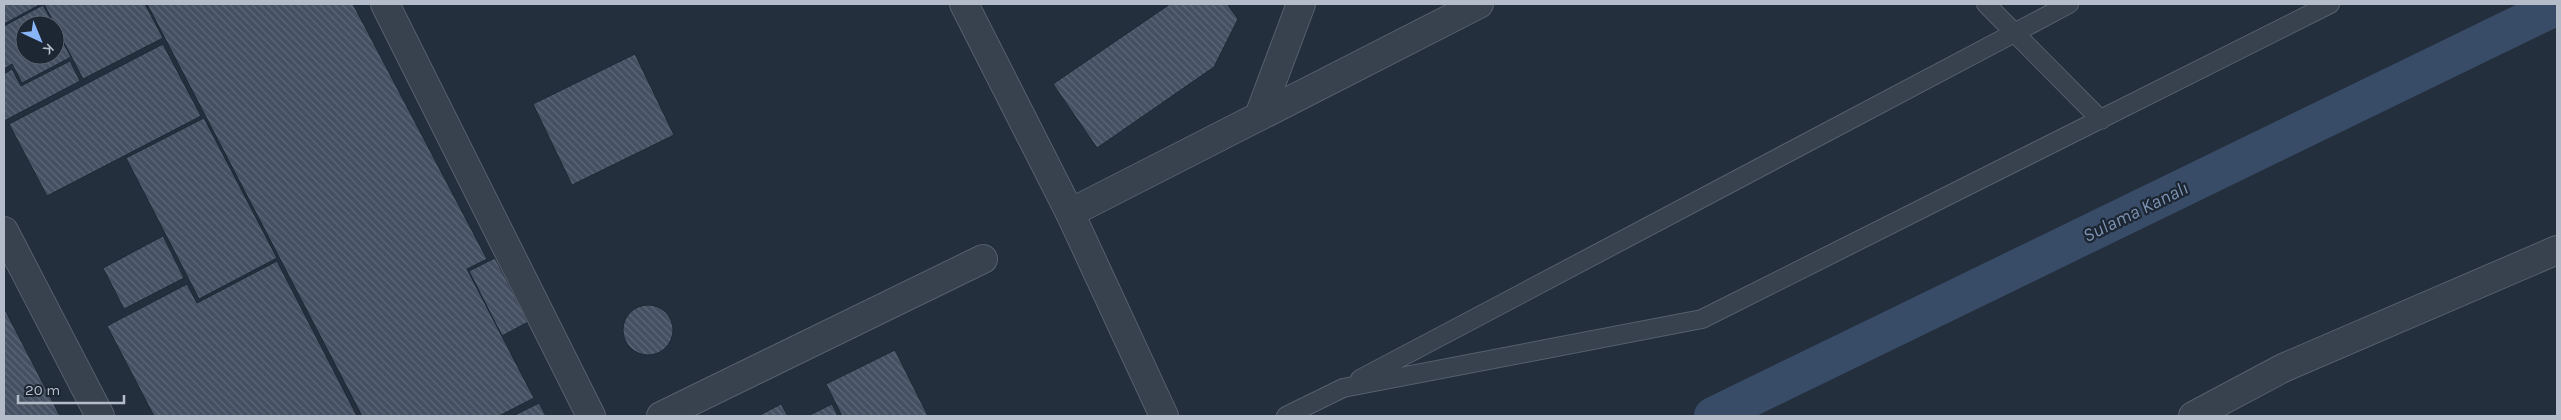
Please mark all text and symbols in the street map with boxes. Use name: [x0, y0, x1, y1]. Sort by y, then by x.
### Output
north arrow: [15, 15, 65, 65]
text: K: [39, 40, 58, 59]
water label: Sulama Kanalı: [2079, 177, 2192, 247]
scale bar: [18, 372, 124, 404]
text: 20 m: [25, 381, 60, 399]

